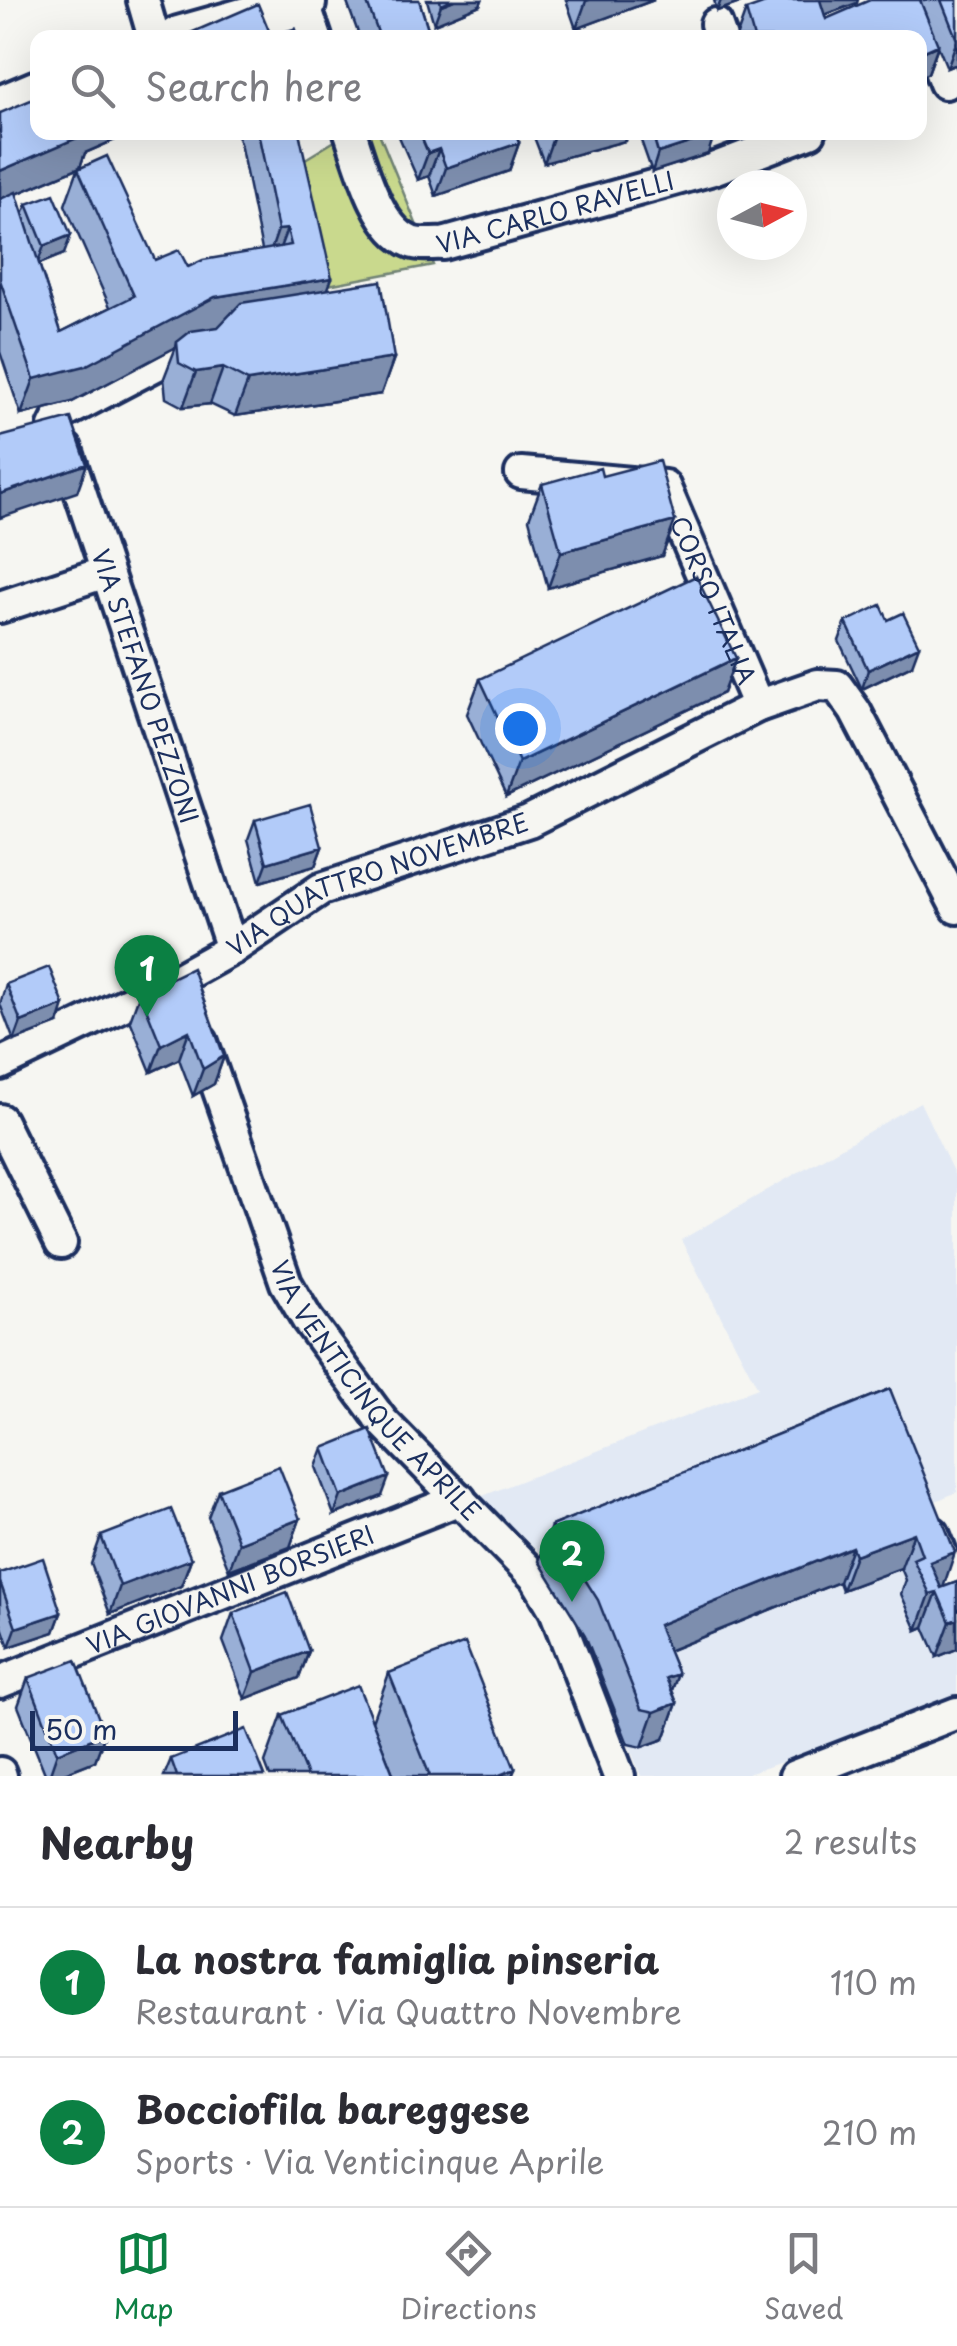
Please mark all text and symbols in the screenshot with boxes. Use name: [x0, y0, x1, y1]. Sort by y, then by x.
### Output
search box: [30, 30, 927, 140]
text: Search here: [145, 57, 362, 114]
icon: search: [65, 58, 120, 113]
street label: VIA CARLO RAVELLI: [432, 161, 679, 263]
north arrow: [717, 170, 807, 260]
street label: CORSO ITALIA: [661, 510, 767, 690]
street label: VIA STEFANO PEZZONI: [83, 544, 209, 828]
your location: [495, 703, 546, 754]
street label: VIA QUATTRO NOVEMBRE: [218, 802, 533, 966]
pin: 1: [114, 934, 180, 1017]
street label: VIA VENTICINQUE APRILE: [261, 1255, 490, 1529]
street label: VIA GIOVANNI BORSIERI: [81, 1515, 380, 1664]
pin: 2: [540, 1520, 604, 1602]
scale bar: [30, 1706, 238, 1750]
text: 50 m: [45, 1707, 118, 1750]
text: Nearby: [40, 1810, 194, 1873]
text: 2 results: [784, 1817, 917, 1865]
text: La nostra famiglia pinseria: [135, 1930, 660, 1987]
text: 1: [65, 1958, 80, 2006]
text: 110 m: [830, 1958, 917, 2006]
text: Restaurant · Via Quattro Novembre: [135, 1987, 682, 2035]
text: Bocciofila bareggese: [135, 2080, 530, 2137]
text: 2: [61, 2108, 84, 2156]
text: 210 m: [822, 2108, 917, 2156]
text: Sports · Via Venticinque Aprile: [135, 2137, 605, 2185]
tab: Map: [114, 2226, 173, 2329]
tab: Directions: [401, 2226, 537, 2329]
tab: Saved: [764, 2226, 843, 2329]

